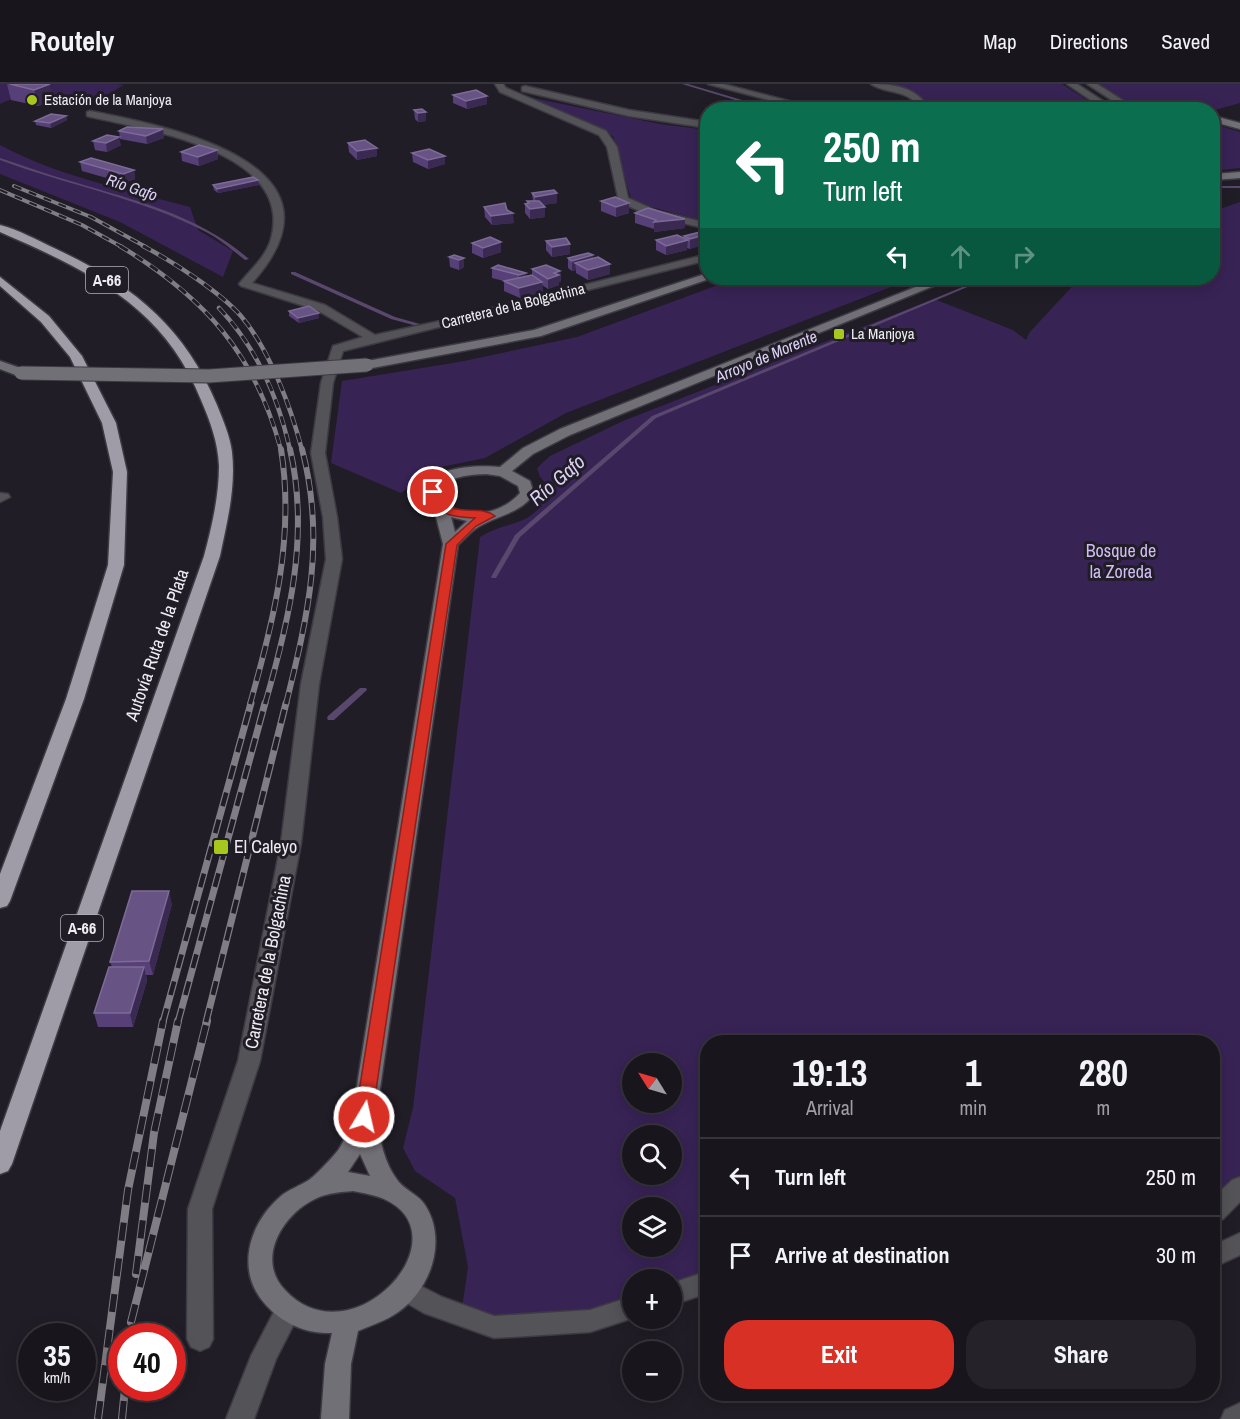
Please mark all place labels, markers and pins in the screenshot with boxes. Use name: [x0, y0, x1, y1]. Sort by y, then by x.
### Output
place label: Estación de la Manjoya: [44, 89, 172, 110]
marker: Estación de la Manjoya: [25, 93, 39, 107]
place label: La Manjoya: [851, 323, 915, 344]
marker: La Manjoya: [832, 327, 846, 341]
pin: [407, 466, 458, 517]
place label: El Caleyo: [234, 834, 297, 859]
marker: El Caleyo: [212, 838, 230, 856]

